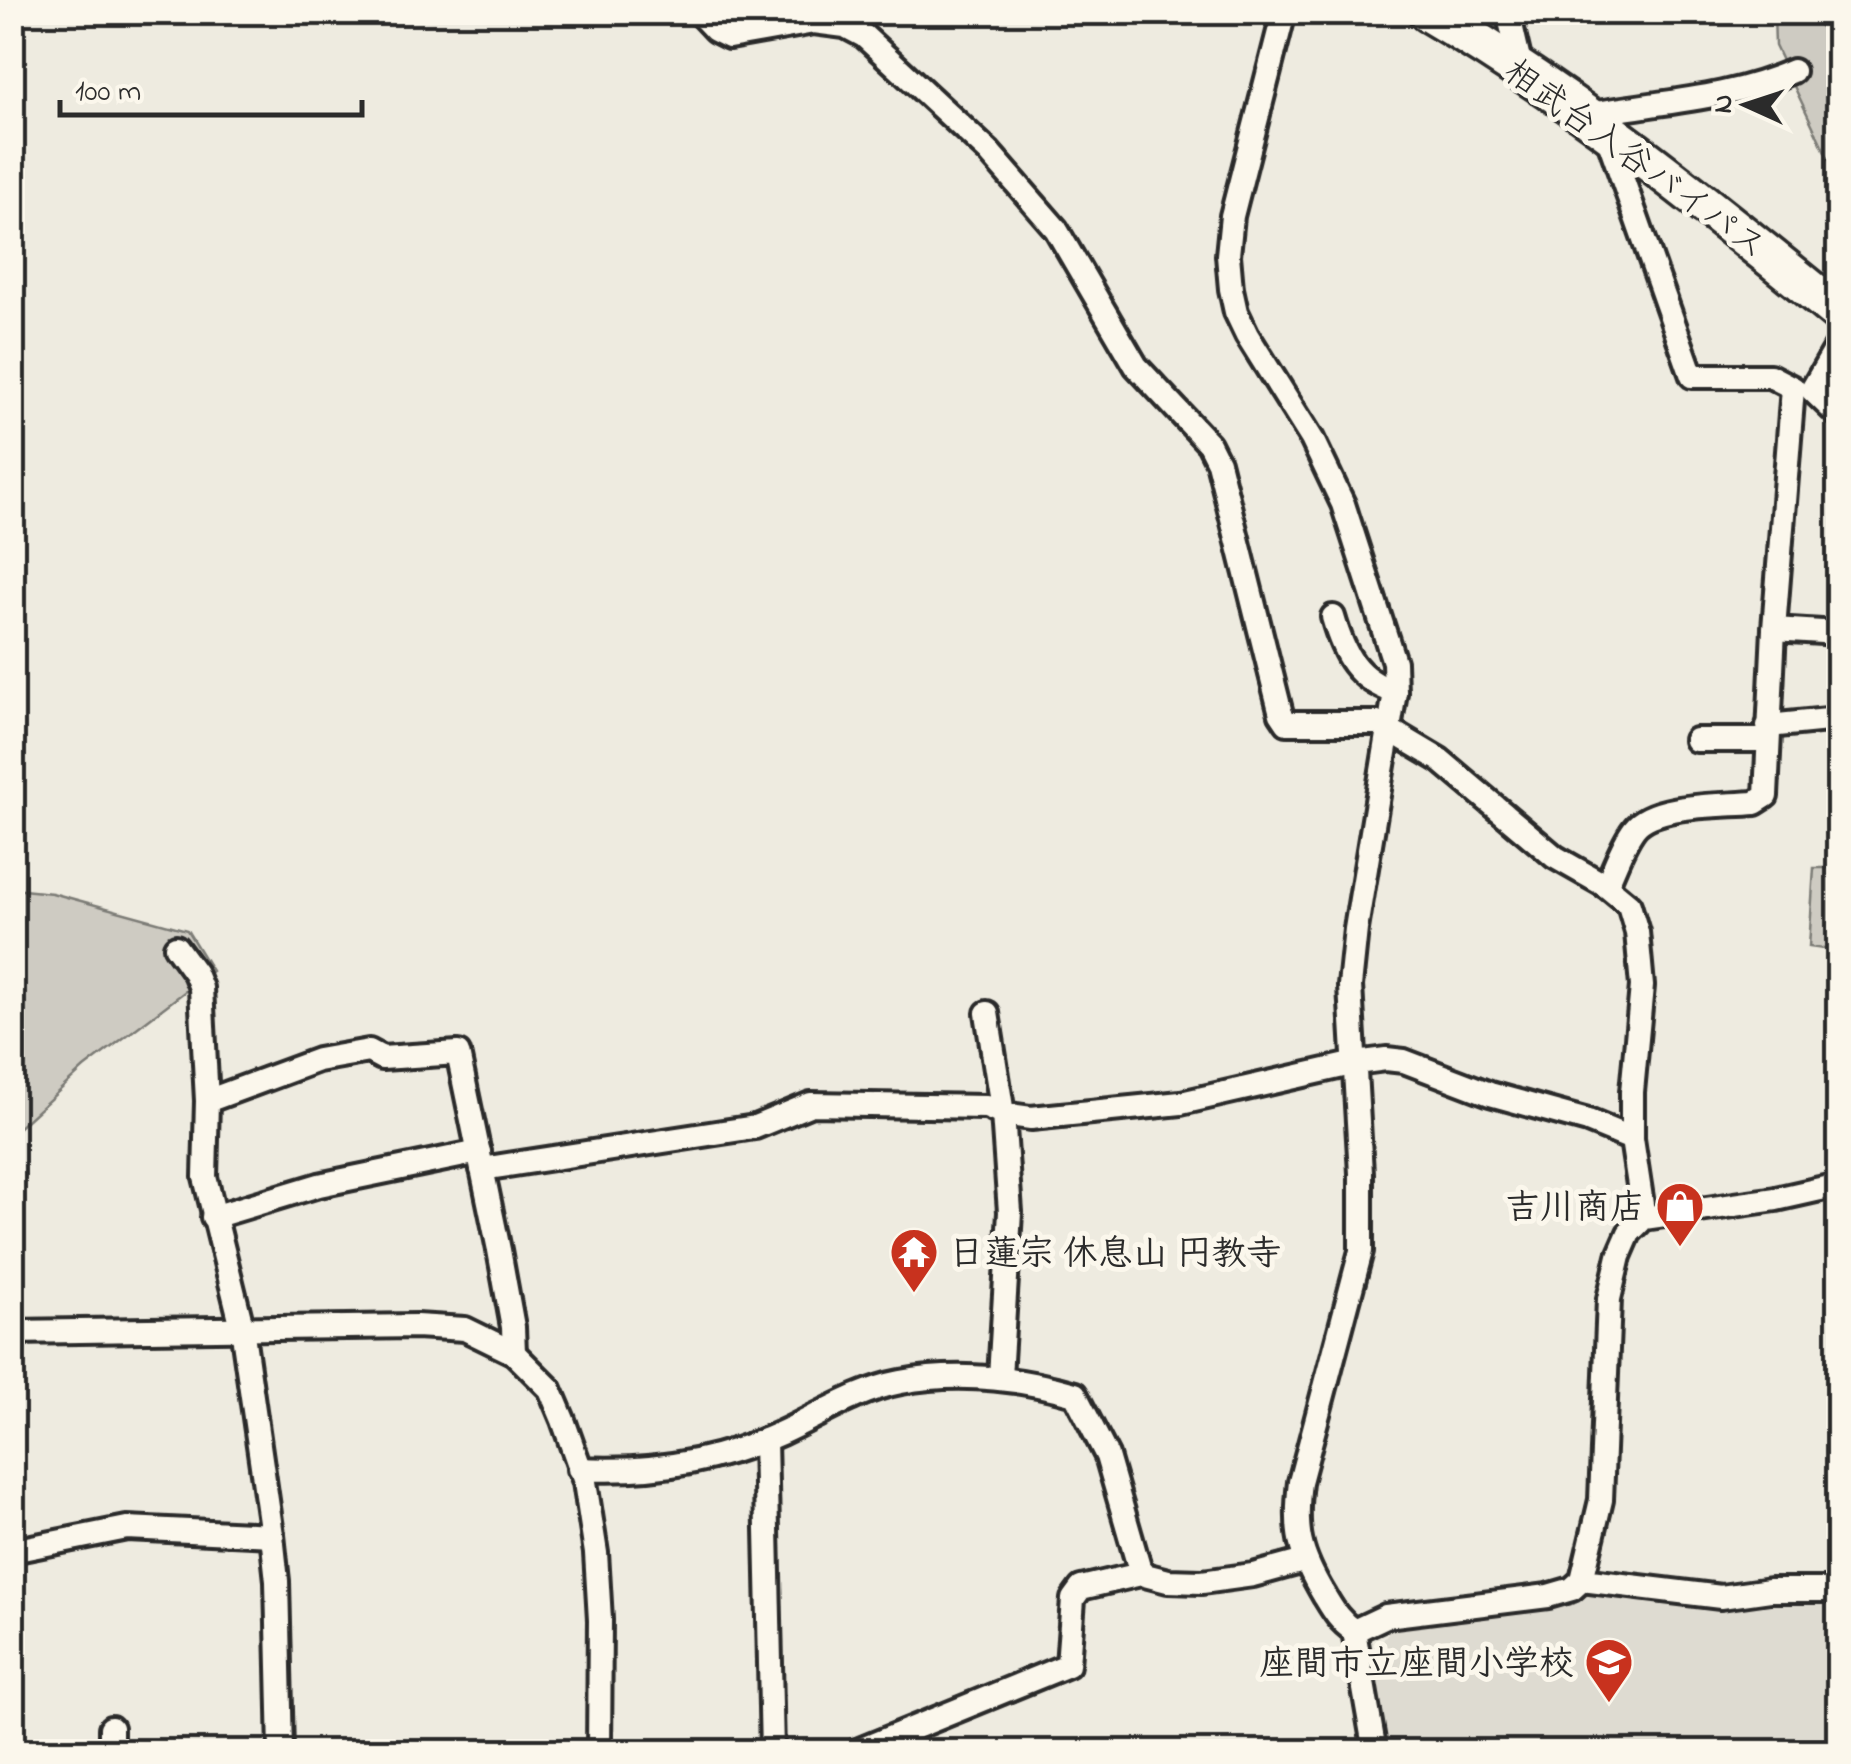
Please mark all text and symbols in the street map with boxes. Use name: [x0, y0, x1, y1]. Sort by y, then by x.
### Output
street label: 相武台入谷バイパス: [1492, 48, 1776, 274]
scale bar: [60, 55, 362, 117]
north arrow: [1696, 55, 1796, 155]
text: 100 m: [75, 71, 141, 115]
text: N: [1704, 93, 1745, 114]
shop icon: 吉川商店: [1654, 1180, 1706, 1248]
place label: 吉川商店: [1505, 1184, 1645, 1235]
temple icon: 日蓮宗 休息山 円教寺: [888, 1226, 940, 1294]
place label: 日蓮宗 休息山 円教寺: [949, 1230, 1282, 1281]
school or university icon: 座間市立座間小学校: [1583, 1636, 1635, 1704]
place label: 座間市立座間小学校: [1259, 1640, 1574, 1691]

